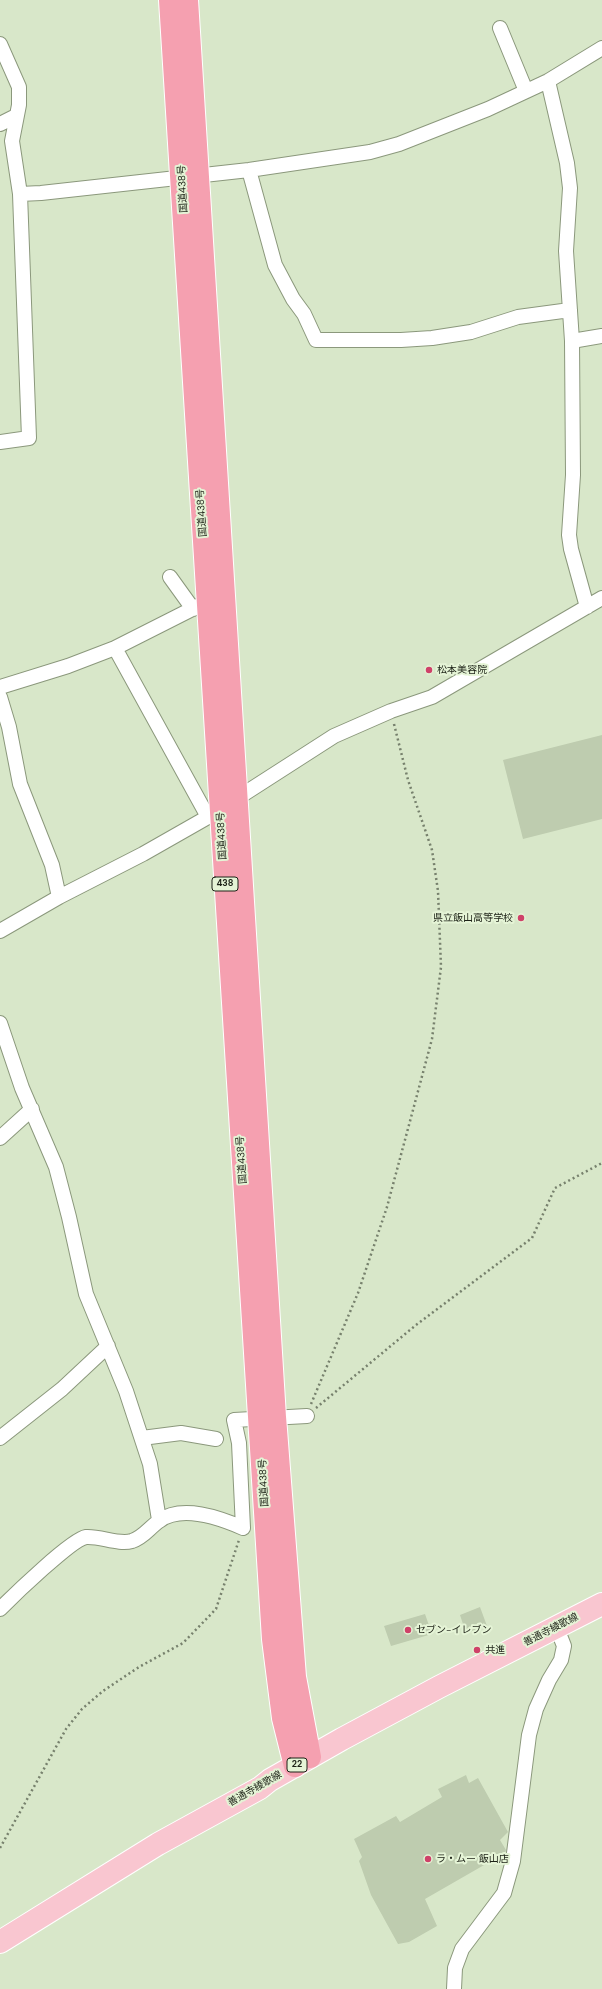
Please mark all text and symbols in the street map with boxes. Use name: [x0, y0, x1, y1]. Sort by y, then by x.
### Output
street label: 国道438号: [176, 165, 190, 213]
street label: 国道438号: [194, 489, 210, 537]
place label: 松本美容院: [437, 664, 487, 676]
marker: 松本美容院: [424, 665, 434, 675]
street label: 国道438号: [215, 812, 229, 860]
road number: 438: [212, 877, 238, 891]
place label: 県立飯山高等学校: [433, 912, 513, 924]
marker: 県立飯山高等学校: [516, 913, 526, 923]
street label: 国道438号: [234, 1136, 250, 1184]
street label: 国道438号: [257, 1459, 271, 1507]
street label: 善通寺綾歌線: [522, 1611, 580, 1649]
place label: セブン-イレブン: [416, 1624, 491, 1636]
marker: セブン-イレブン: [403, 1625, 413, 1635]
place label: 共進: [485, 1644, 505, 1656]
marker: 共進: [472, 1645, 482, 1655]
road number: 22: [287, 1758, 307, 1772]
street label: 善通寺綾歌線: [226, 1769, 284, 1809]
place label: ラ・ムー 飯山店: [436, 1853, 509, 1865]
marker: ラ・ムー 飯山店: [423, 1854, 433, 1864]

